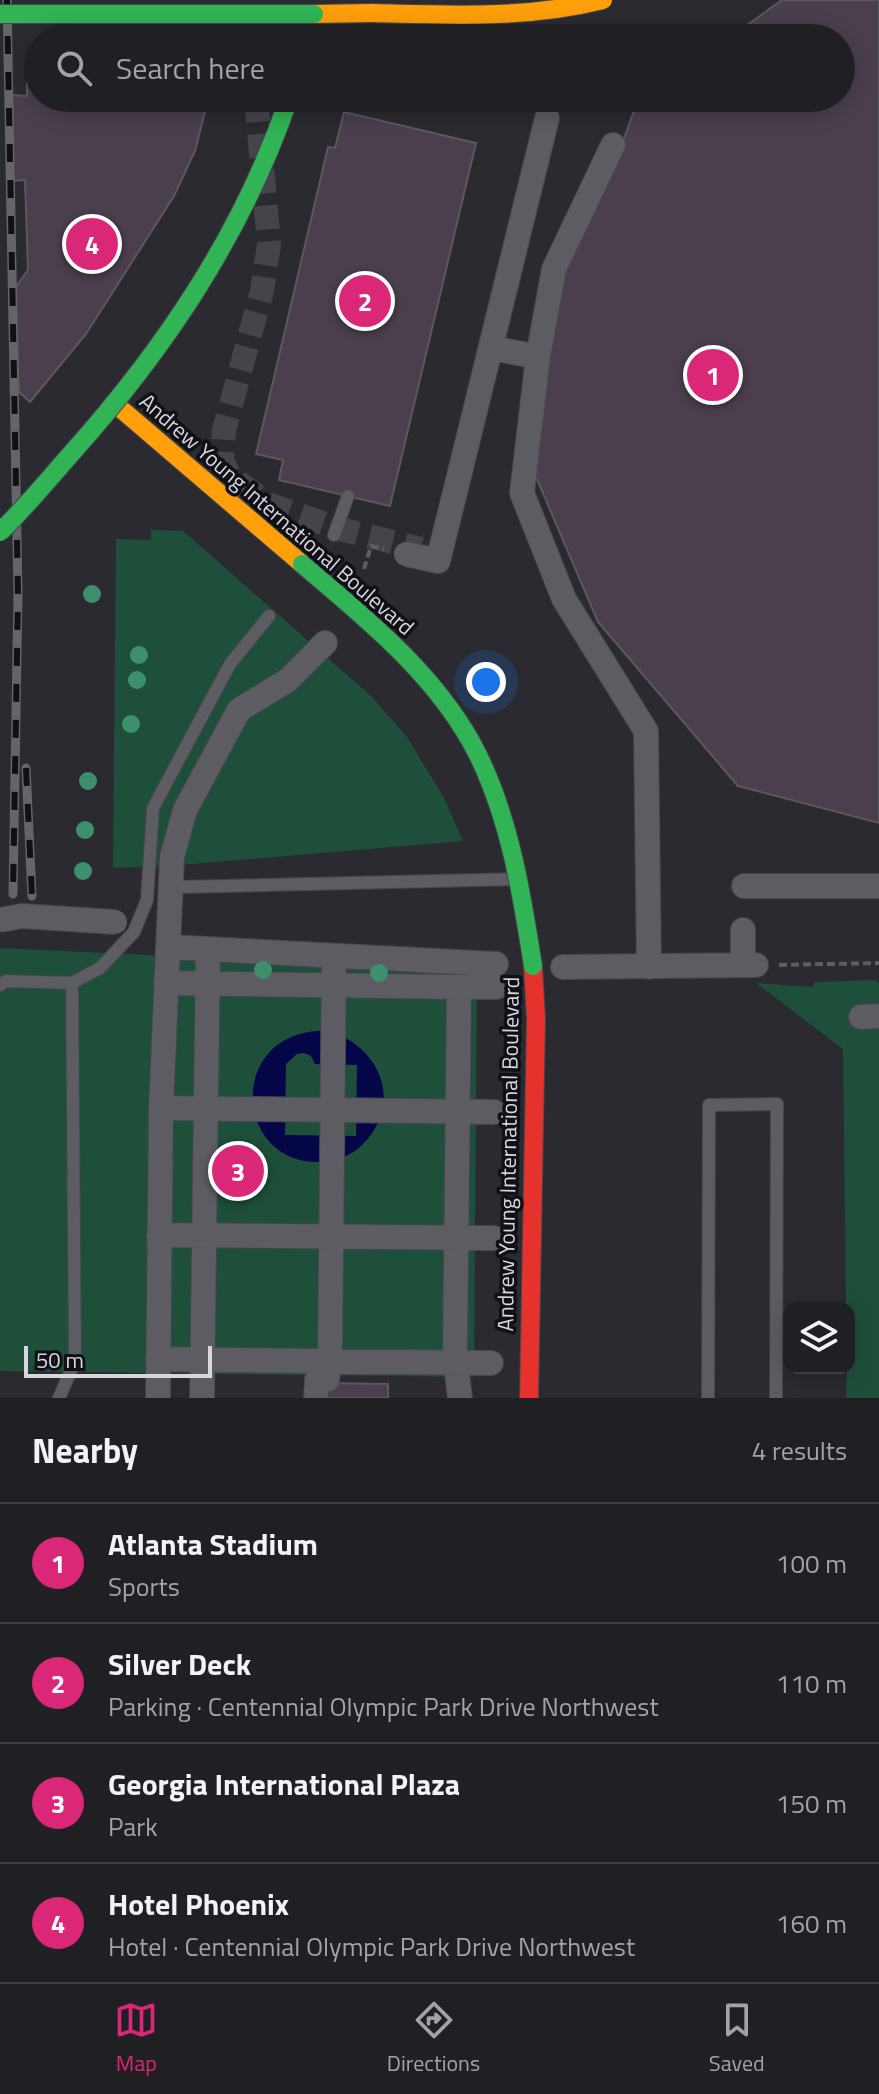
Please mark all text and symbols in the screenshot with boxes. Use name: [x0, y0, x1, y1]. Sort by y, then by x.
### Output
search box: [24, 24, 855, 112]
text: Search here: [116, 45, 265, 91]
icon: search: [52, 46, 96, 90]
pin: 4: [66, 214, 118, 274]
pin: 2: [339, 271, 391, 331]
pin: 1: [687, 345, 739, 405]
street label: Andrew Young International Boulevard: [132, 385, 422, 643]
your location: [466, 662, 506, 702]
street label: Andrew Young International Boulevard: [488, 976, 528, 1332]
pin: 3: [212, 1141, 264, 1201]
map controls: [783, 1302, 855, 1374]
button: layers: [783, 1302, 855, 1374]
scale bar: [24, 1342, 212, 1378]
text: 50 m: [36, 1343, 84, 1377]
text: Nearby: [32, 1424, 138, 1476]
text: 4 results: [752, 1431, 847, 1470]
text: Atlanta Stadium: [108, 1521, 318, 1567]
text: 1: [51, 1544, 65, 1583]
text: 100 m: [776, 1544, 847, 1583]
text: Sports: [108, 1567, 180, 1606]
text: Silver Deck: [108, 1641, 251, 1687]
text: 2: [51, 1664, 65, 1703]
text: 110 m: [776, 1664, 847, 1703]
text: Parking · Centennial Olympic Park Drive Northwest: [108, 1687, 659, 1726]
text: Georgia International Plaza: [108, 1761, 460, 1807]
text: 3: [51, 1784, 65, 1823]
text: 150 m: [776, 1784, 847, 1823]
text: Park: [108, 1807, 158, 1846]
text: Hotel Phoenix: [108, 1881, 289, 1927]
text: 4: [51, 1904, 65, 1943]
text: 160 m: [776, 1904, 847, 1943]
text: Hotel · Centennial Olympic Park Drive Northwest: [108, 1927, 635, 1966]
tab: Map: [114, 1998, 158, 2080]
tab: Directions: [387, 1998, 480, 2080]
tab: Saved: [709, 1998, 765, 2080]

